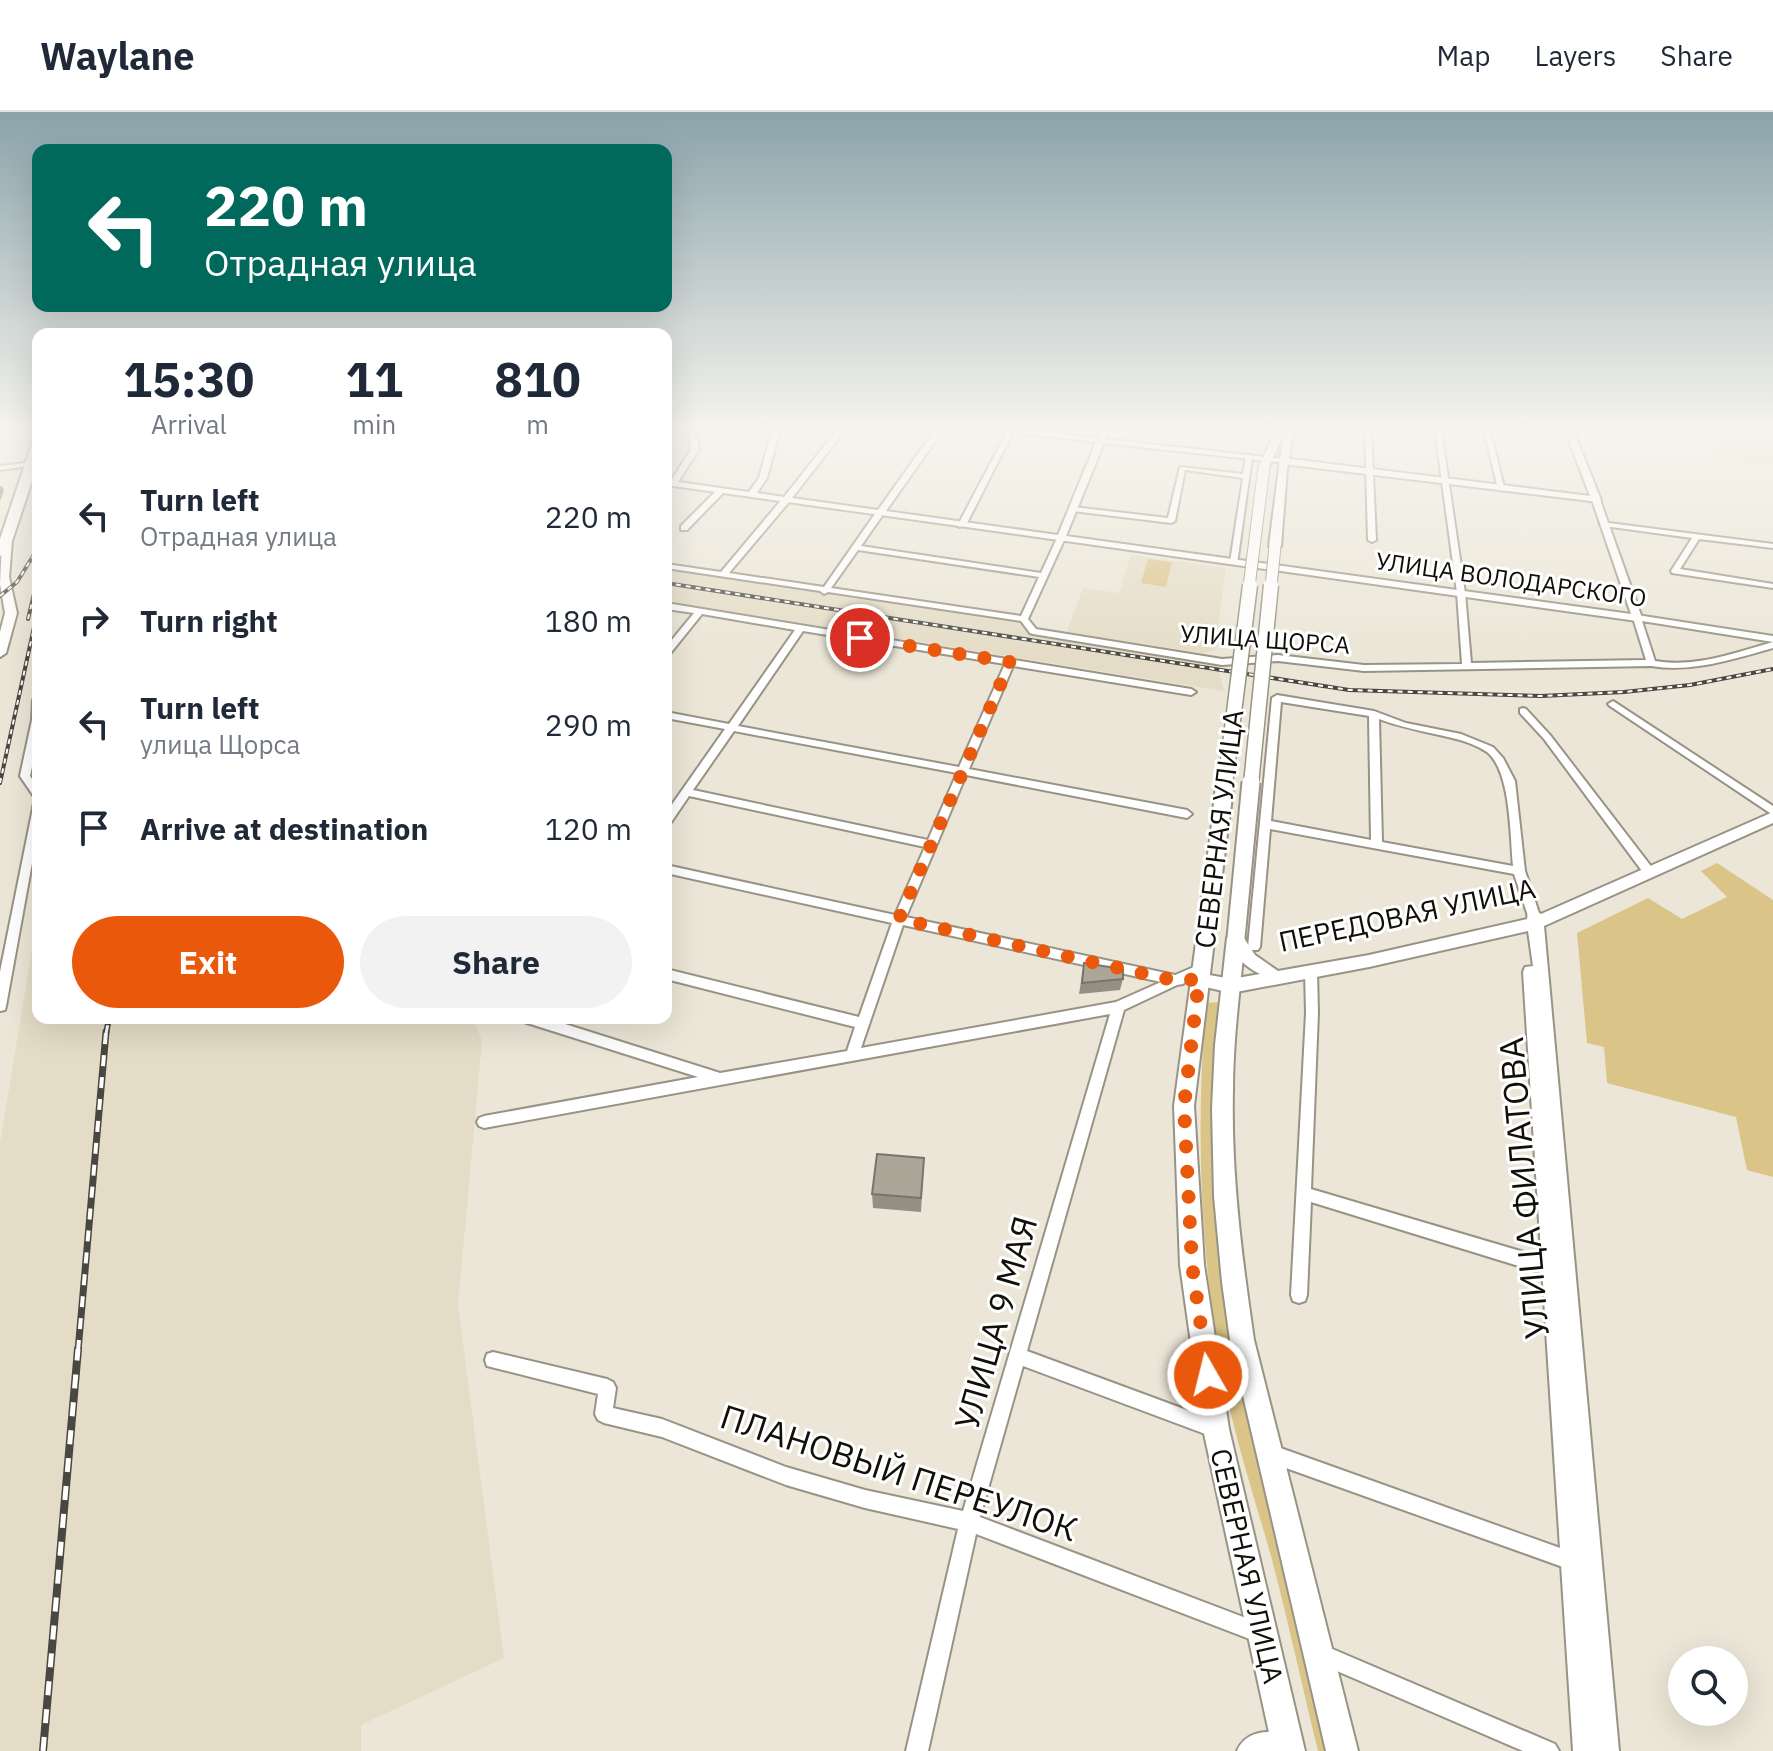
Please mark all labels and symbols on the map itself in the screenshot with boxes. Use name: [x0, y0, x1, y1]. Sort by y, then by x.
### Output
street label: УЛИЦА ВОЛОДАРСКОГО: [1374, 544, 1648, 614]
pin: [826, 604, 894, 672]
street label: УЛИЦА ЩОРСА: [1179, 617, 1351, 661]
street label: СЕВЕРНАЯ УЛИЦА: [1186, 707, 1252, 950]
street label: ПЕРЕДОВАЯ УЛИЦА: [1275, 869, 1539, 960]
street label: УЛИЦА ФИЛАТОВА: [1488, 1035, 1558, 1341]
street label: УЛИЦА 9 МАЯ: [944, 1211, 1047, 1435]
position arrow: [1166, 1333, 1250, 1417]
street label: ПЛАНОВЫЙ ПЕРЕУЛОК: [715, 1394, 1083, 1551]
street label: СЕВЕРНАЯ УЛИЦА: [1202, 1445, 1293, 1687]

